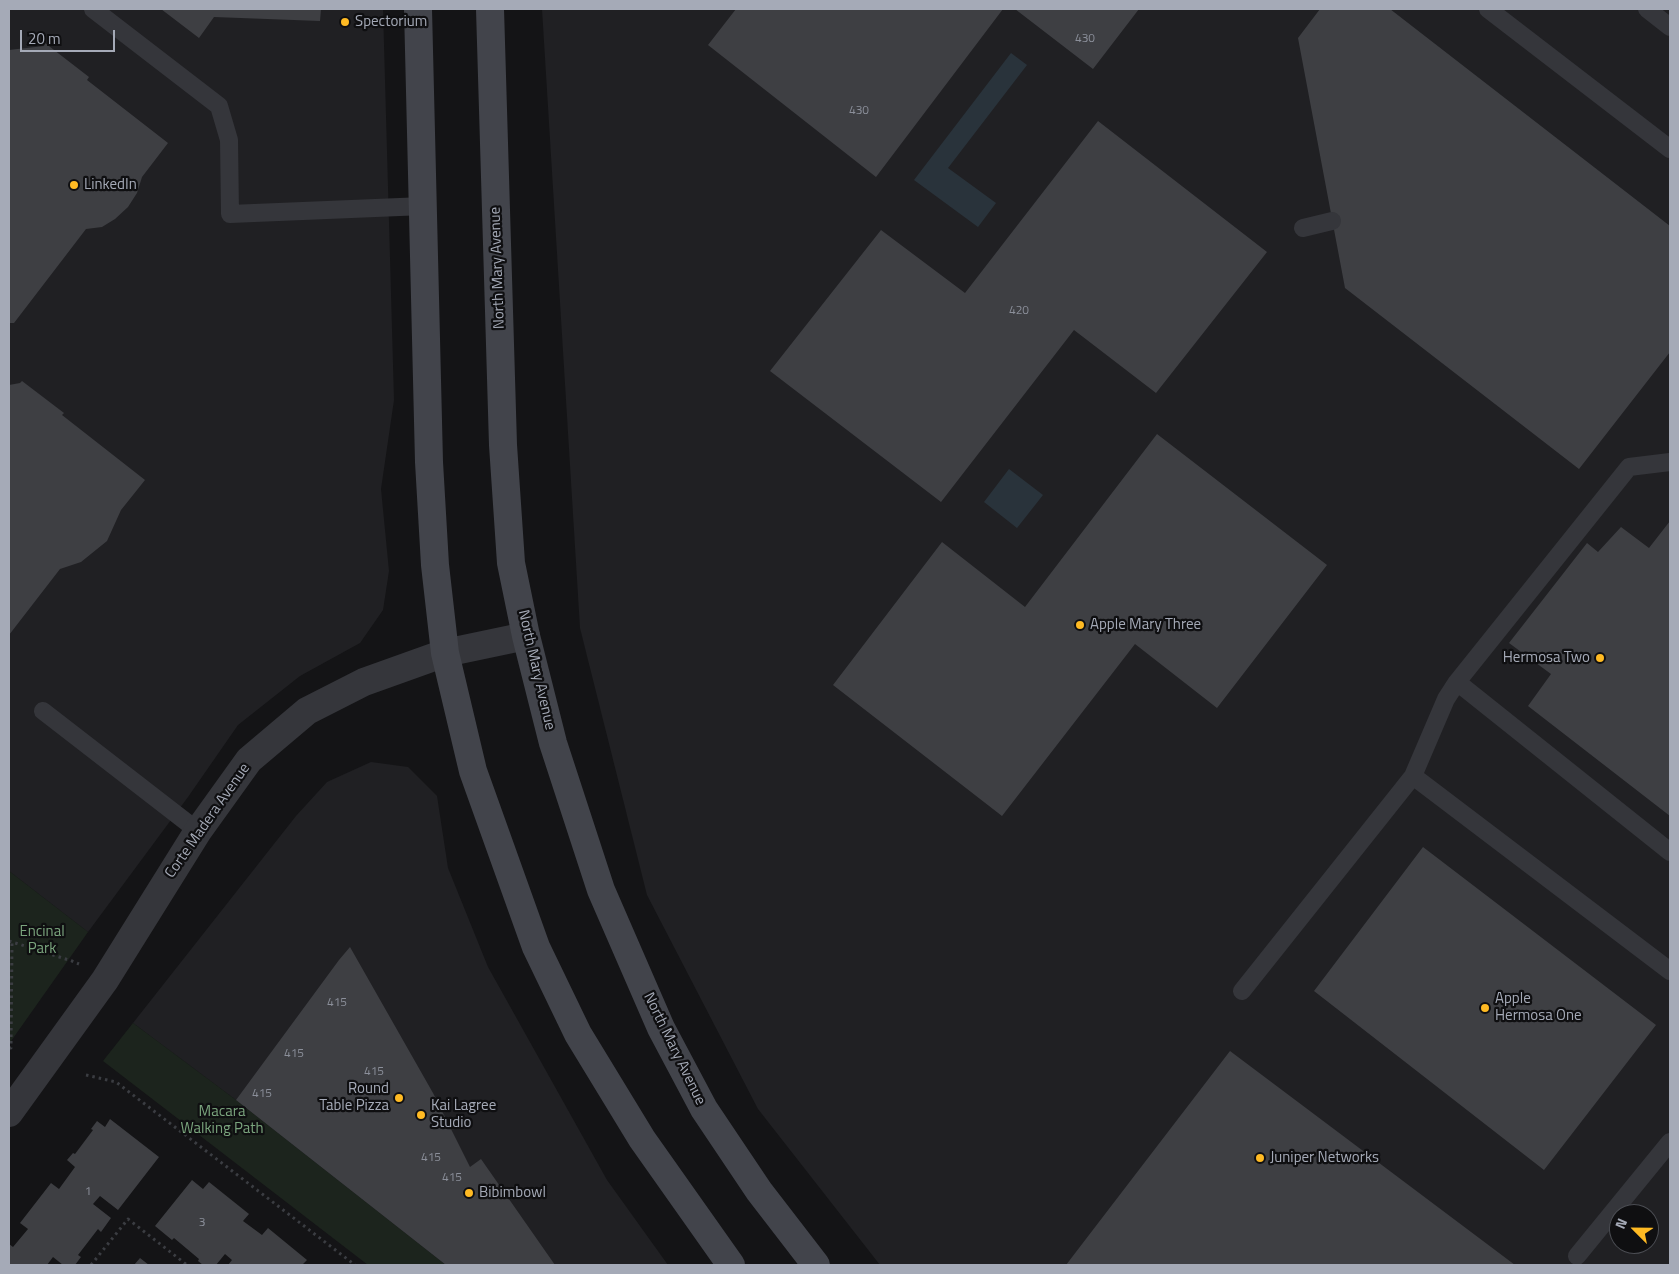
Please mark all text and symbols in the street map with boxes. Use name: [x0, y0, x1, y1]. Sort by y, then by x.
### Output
place label: Spectorium: [355, 13, 427, 31]
marker: Spectorium: [339, 16, 351, 28]
scale bar: [22, 20, 118, 52]
text: 20 m: [28, 27, 61, 50]
house number: 430: [1075, 32, 1095, 46]
house number: 430: [849, 104, 869, 118]
place label: LinkedIn: [84, 176, 137, 194]
marker: LinkedIn: [68, 179, 80, 191]
street label: North Mary Avenue: [487, 206, 509, 330]
house number: 420: [1009, 304, 1029, 318]
street label: North Mary Avenue: [513, 608, 559, 732]
place label: Apple Mary Three: [1090, 616, 1201, 634]
marker: Apple Mary Three: [1074, 619, 1086, 631]
place label: Hermosa Two: [1503, 649, 1590, 667]
marker: Hermosa Two: [1594, 652, 1606, 664]
street label: Corte Madera Avenue: [162, 760, 254, 882]
park label: Encinal Park: [19, 923, 65, 958]
street label: North Mary Avenue: [639, 990, 709, 1108]
place label: Apple Hermosa One: [1495, 990, 1582, 1025]
house number: 415: [327, 996, 347, 1010]
marker: Apple Hermosa One: [1479, 1002, 1491, 1014]
house number: 415: [284, 1047, 304, 1061]
house number: 415: [364, 1065, 384, 1079]
place label: Round Table Pizza: [319, 1080, 389, 1115]
house number: 415: [252, 1087, 272, 1101]
marker: Round Table Pizza: [393, 1092, 405, 1104]
place label: Kai Lagree Studio: [431, 1097, 496, 1132]
park label: Macara Walking Path: [180, 1103, 264, 1138]
marker: Kai Lagree Studio: [415, 1109, 427, 1121]
place label: Juniper Networks: [1270, 1149, 1379, 1167]
house number: 415: [421, 1151, 441, 1165]
marker: Juniper Networks: [1254, 1152, 1266, 1164]
house number: 415: [442, 1171, 462, 1185]
place label: Bibimbowl: [479, 1184, 546, 1202]
house number: 1: [85, 1185, 91, 1199]
marker: Bibimbowl: [463, 1187, 475, 1199]
north arrow: [1609, 1204, 1659, 1254]
text: N: [1609, 1215, 1632, 1232]
house number: 3: [199, 1216, 205, 1230]

